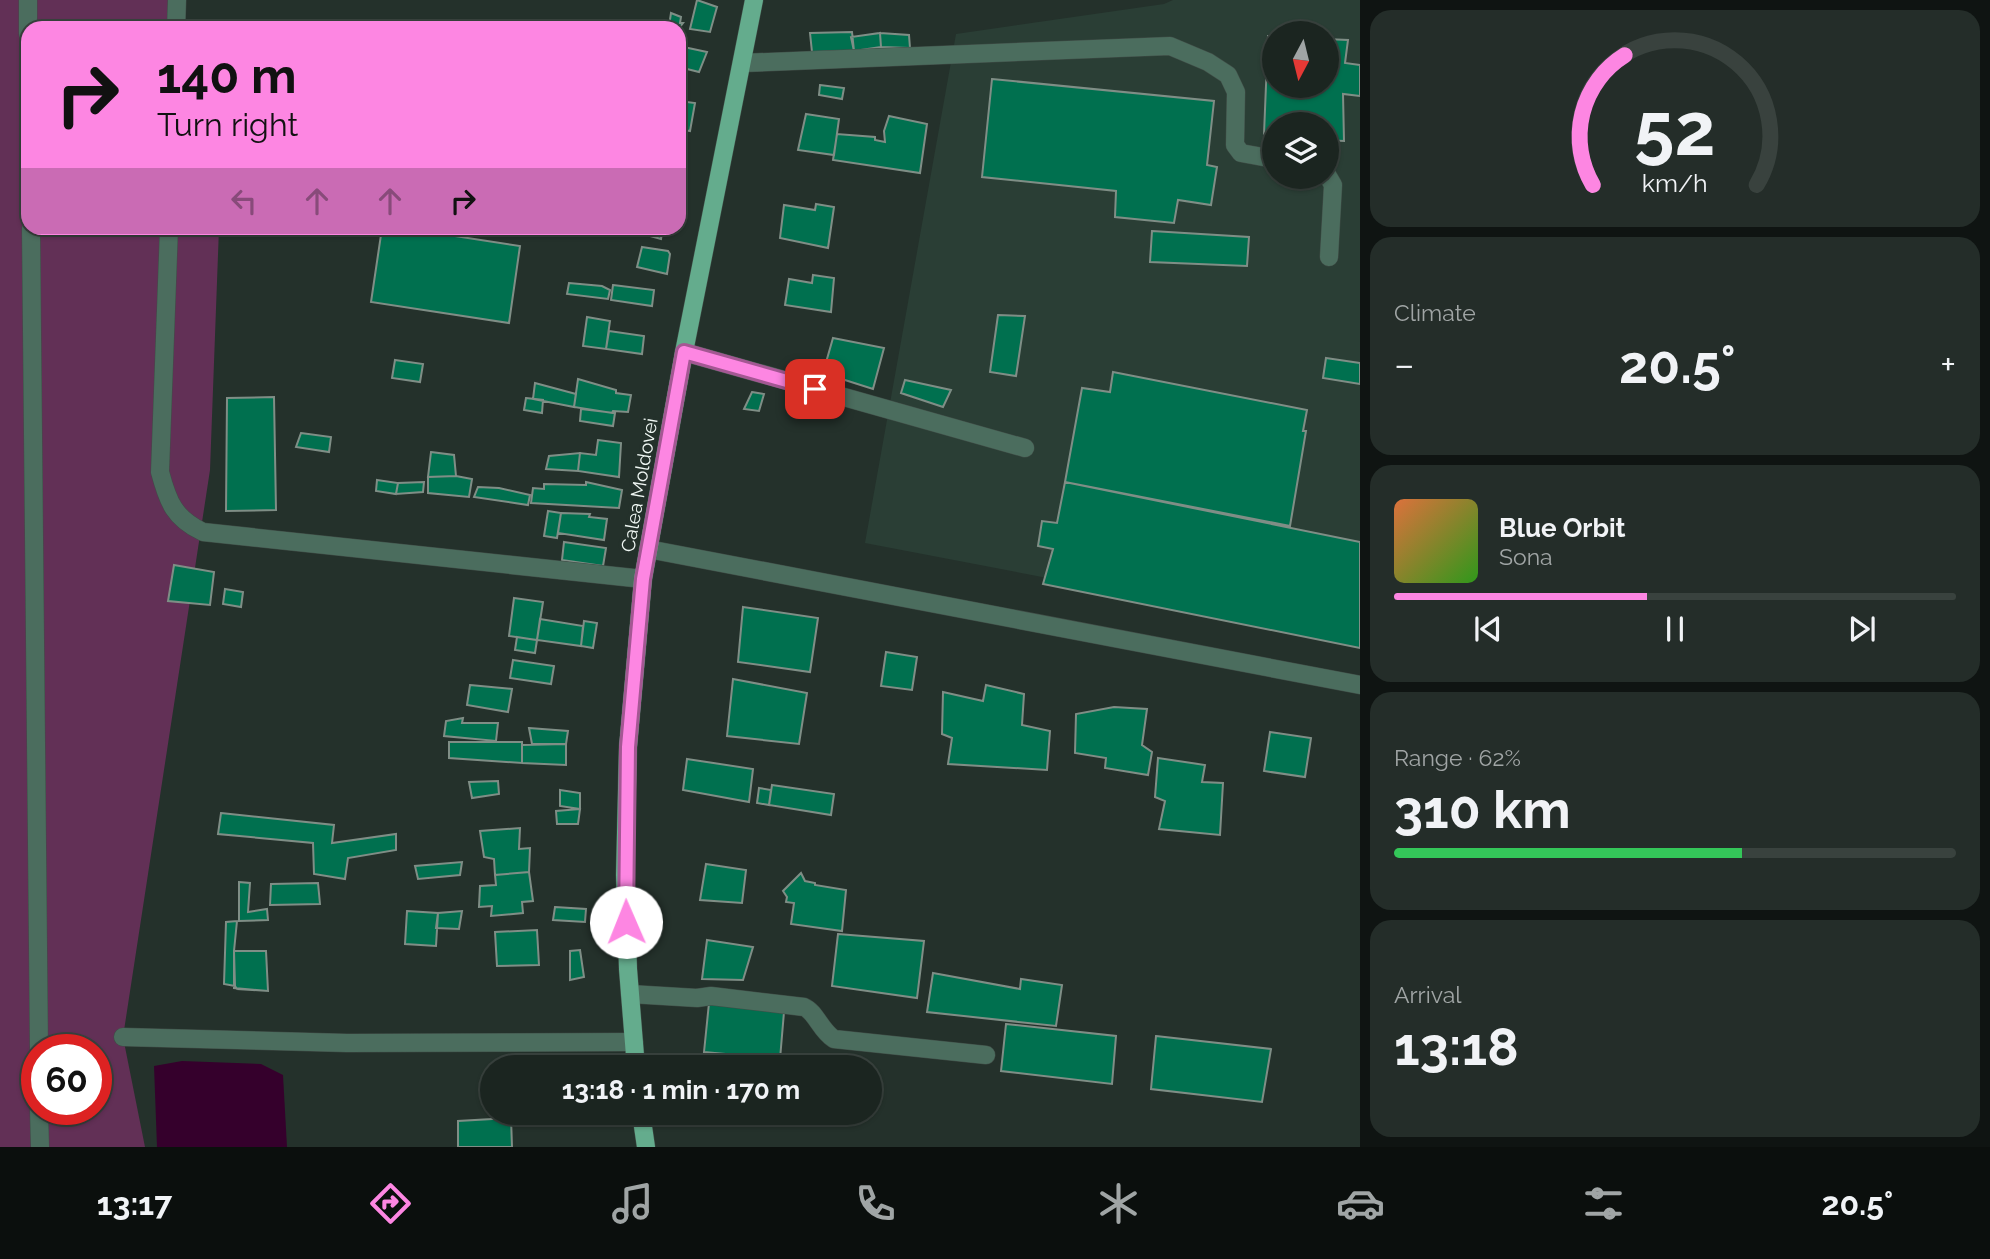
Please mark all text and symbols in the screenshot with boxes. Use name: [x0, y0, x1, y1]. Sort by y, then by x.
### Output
north arrow: [1262, 21, 1339, 98]
map controls: [1262, 21, 1339, 189]
text: 140 m: [157, 47, 297, 104]
icon: right: [42, 49, 133, 140]
text: 52: [1634, 87, 1716, 172]
text: Turn right: [157, 106, 298, 143]
button: layers: [1262, 112, 1339, 189]
text: km/h: [1642, 168, 1708, 198]
icon: left: [225, 182, 263, 220]
icon: ahead: [298, 182, 336, 220]
icon: ahead: [371, 182, 409, 220]
icon: right: [444, 182, 482, 220]
text: Climate: [1394, 299, 1476, 326]
text: 20.5°: [1619, 334, 1736, 395]
text: −: [1394, 342, 1414, 387]
text: +: [1940, 342, 1956, 387]
pin: [785, 359, 845, 419]
icon: arrive: [796, 370, 834, 408]
street label: Calea Moldovei: [616, 416, 662, 554]
text: Blue Orbit: [1499, 513, 1626, 543]
text: Sona: [1499, 543, 1553, 570]
icon: previous: [1469, 610, 1507, 648]
icon: pause: [1656, 610, 1694, 648]
icon: next: [1843, 610, 1881, 648]
text: Range · 62%: [1394, 744, 1521, 771]
text: 310 km: [1394, 779, 1571, 840]
position arrow: [589, 885, 663, 959]
text: Arrival: [1394, 981, 1461, 1008]
text: 13:18: [1394, 1016, 1519, 1077]
speed limit sign: 60: [21, 1034, 112, 1125]
text: 13:18 · 1 min · 170 m: [562, 1075, 800, 1105]
icon: directions: [366, 1179, 415, 1228]
icon: music: [608, 1179, 657, 1228]
icon: phone: [851, 1179, 900, 1228]
icon: climate: [1094, 1179, 1143, 1228]
icon: car: [1336, 1179, 1385, 1228]
icon: filters: [1579, 1179, 1628, 1228]
text: 13:17: [97, 1185, 172, 1222]
text: 20.5°: [1821, 1185, 1893, 1222]

